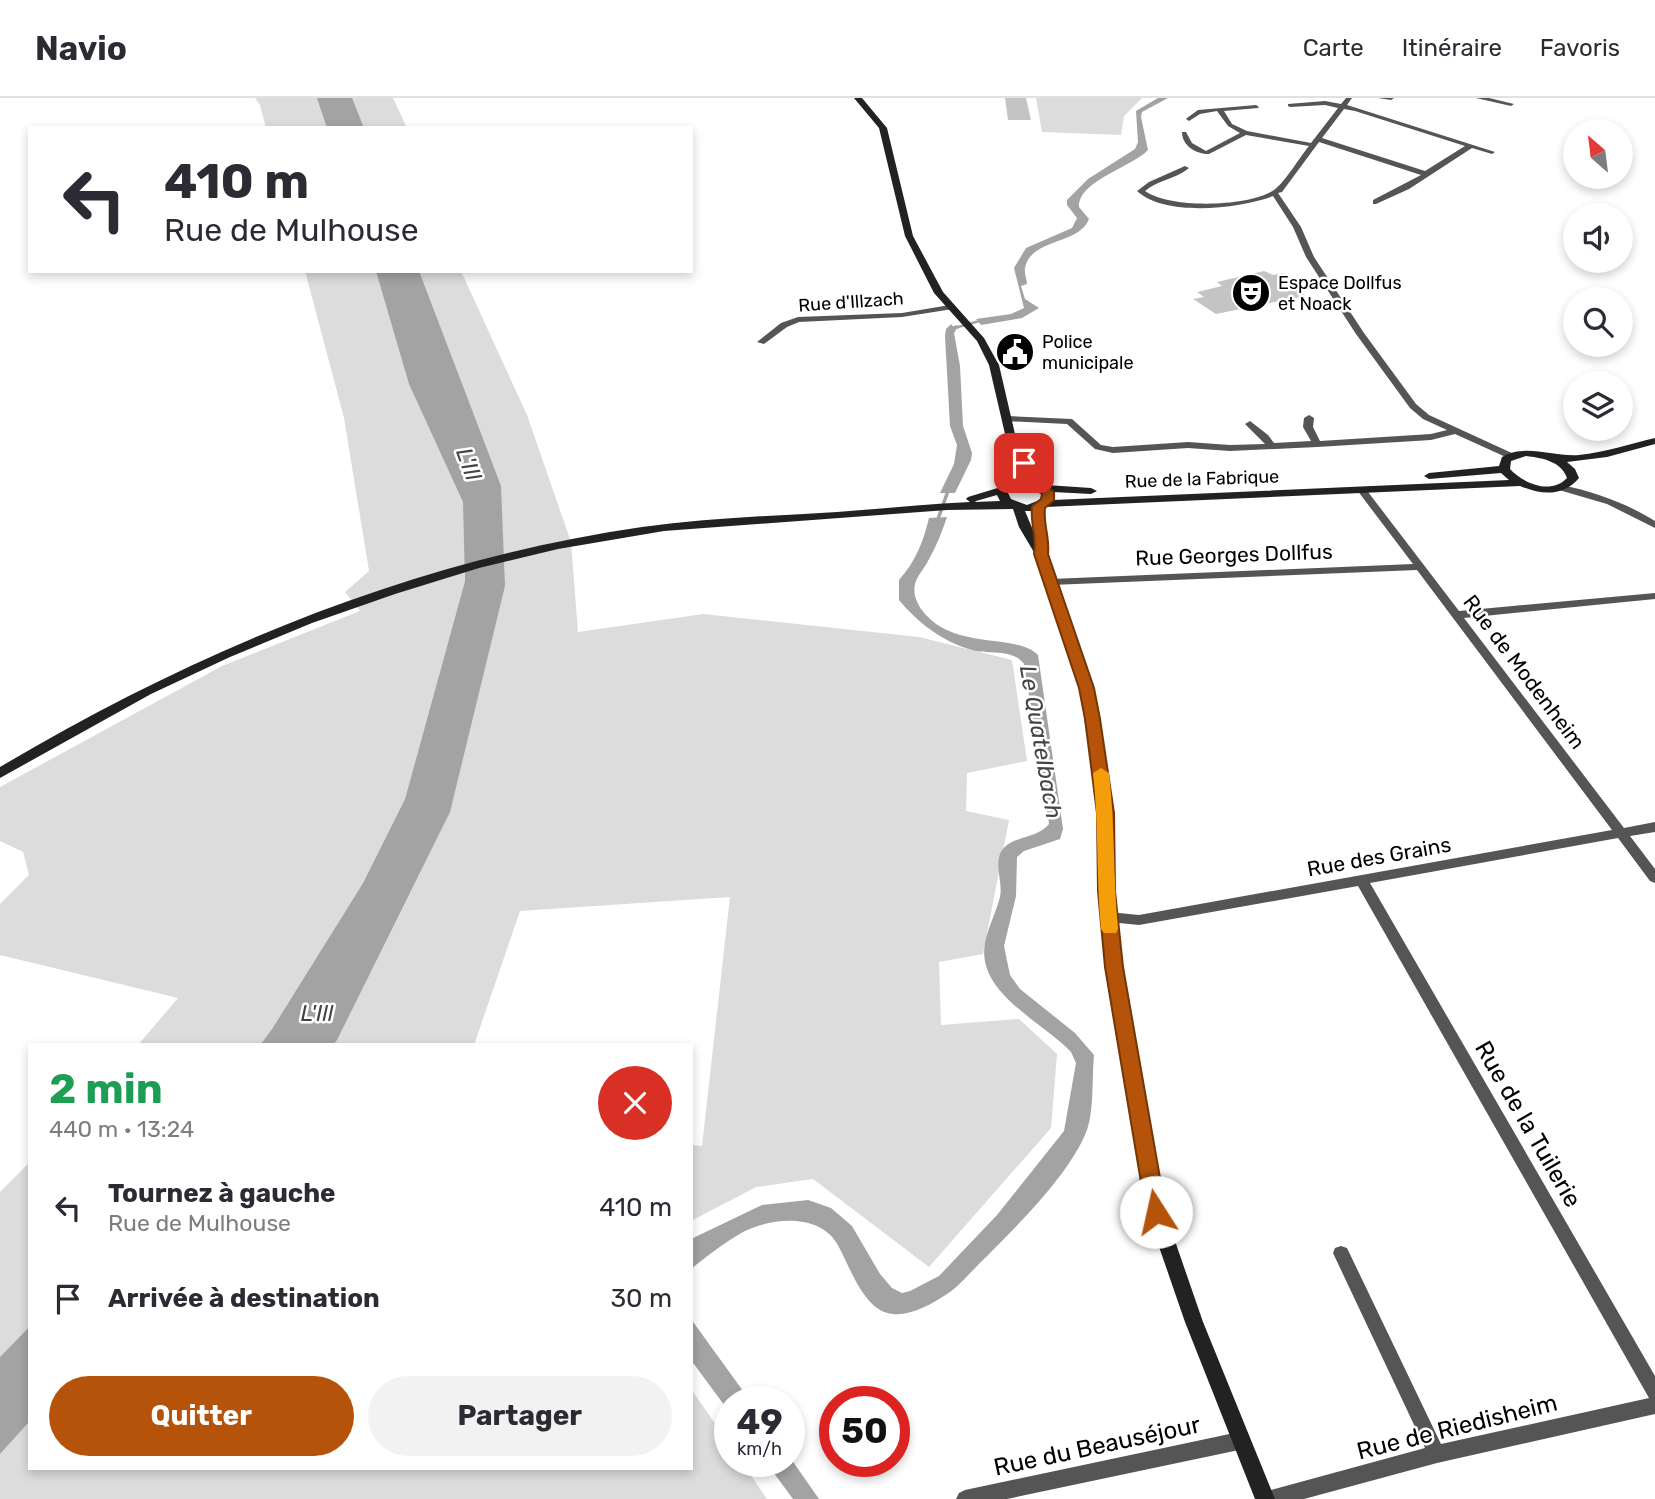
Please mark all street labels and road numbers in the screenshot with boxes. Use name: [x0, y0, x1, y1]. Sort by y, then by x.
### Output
street label: Rue d'Illzach: [798, 287, 904, 317]
street label: Rue de la Fabrique: [1124, 465, 1280, 493]
street label: Rue Georges Dollfus: [1135, 539, 1333, 570]
street label: Rue de Modenheim: [1458, 590, 1591, 754]
street label: Rue des Grains: [1305, 832, 1453, 881]
street label: Rue de la Tuilerie: [1469, 1036, 1587, 1212]
street label: Rue de Riedisheim: [1354, 1389, 1560, 1465]
street label: Rue du Beauséjour: [991, 1410, 1203, 1482]

